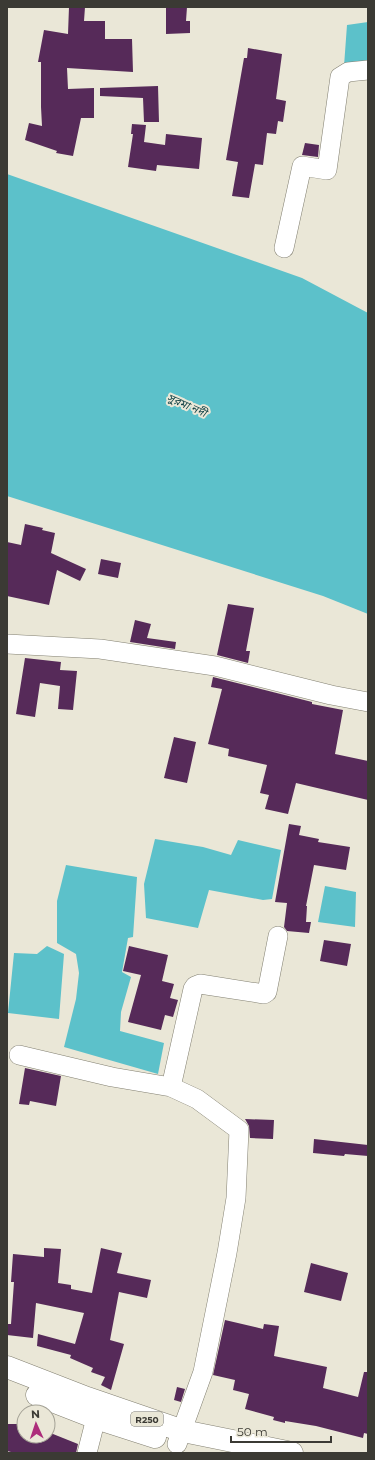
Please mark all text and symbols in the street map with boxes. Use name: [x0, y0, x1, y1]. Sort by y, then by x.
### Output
water label: সুরমা নদী: [165, 390, 211, 421]
north arrow: [16, 1404, 56, 1444]
text: N: [31, 1407, 40, 1421]
road number: R250: [131, 1412, 163, 1426]
scale bar: [231, 1418, 331, 1444]
text: 50 m: [237, 1424, 268, 1439]

